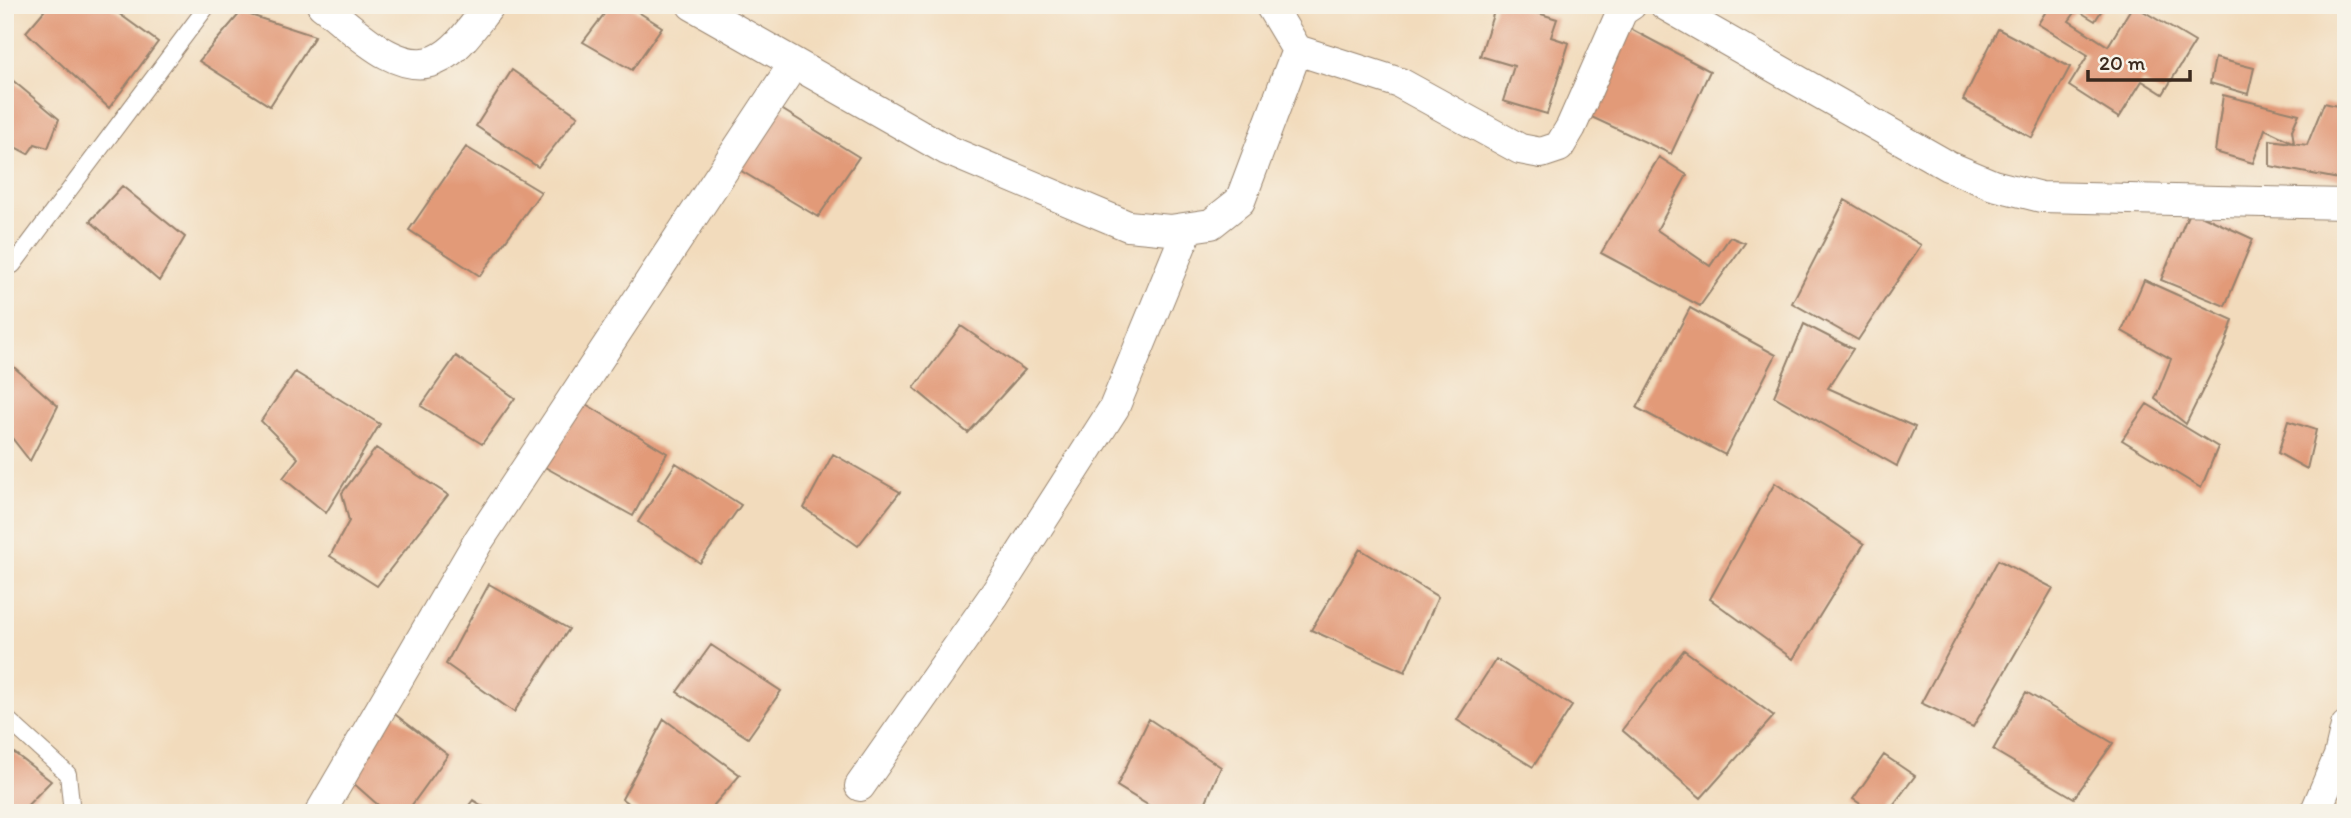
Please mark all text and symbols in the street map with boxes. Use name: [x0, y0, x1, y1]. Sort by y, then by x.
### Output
scale bar: [2088, 38, 2190, 82]
text: 20 m: [2099, 50, 2146, 75]

